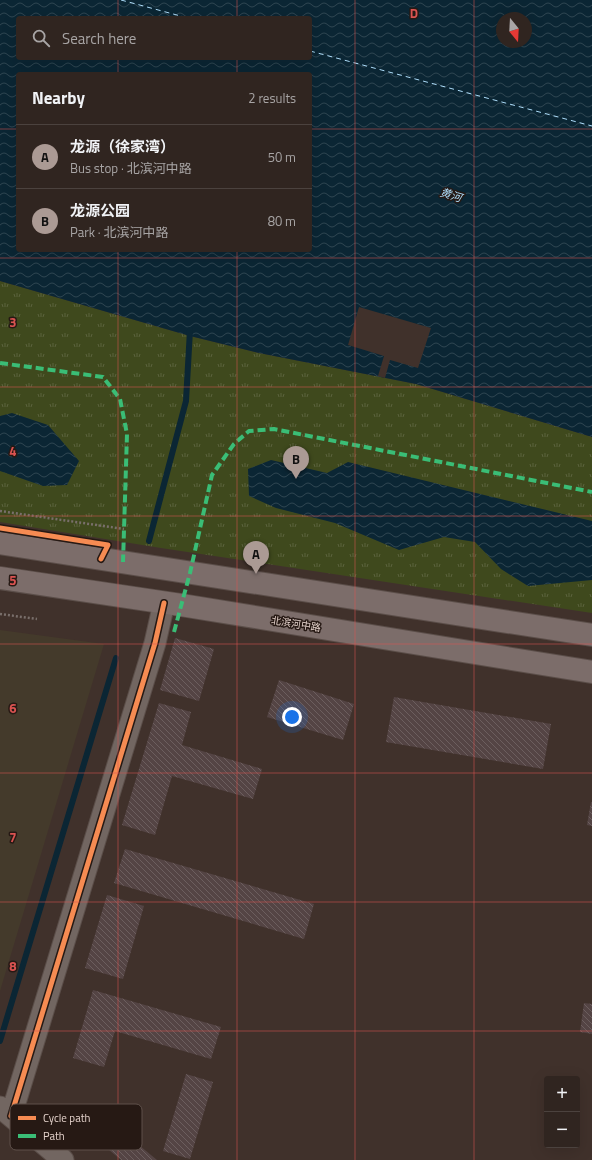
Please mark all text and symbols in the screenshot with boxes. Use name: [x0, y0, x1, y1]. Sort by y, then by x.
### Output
text: D: [410, 3, 418, 23]
north arrow: [496, 12, 532, 48]
search box: [16, 16, 312, 60]
icon: search: [30, 27, 52, 49]
text: Search here: [62, 27, 136, 50]
text: Nearby: [32, 85, 85, 111]
text: 2 results: [248, 88, 296, 108]
text: 龙源（徐家湾）: [70, 135, 175, 158]
text: A: [41, 147, 49, 167]
text: 50 m: [268, 147, 296, 167]
text: Bus stop · 北滨河中路: [70, 158, 192, 178]
water label: 黄河: [438, 184, 466, 206]
text: 龙源公园: [70, 199, 130, 222]
text: B: [41, 211, 49, 231]
text: 80 m: [268, 211, 296, 231]
text: Park · 北滨河中路: [70, 222, 168, 242]
text: 3: [9, 312, 17, 332]
text: 4: [9, 441, 17, 461]
pin: B: [283, 446, 309, 479]
pin: A: [243, 541, 269, 574]
text: 5: [9, 570, 17, 590]
street label: 北滨河中路: [270, 613, 322, 635]
text: 6: [9, 698, 17, 718]
your location: [282, 707, 302, 727]
text: 7: [9, 827, 17, 847]
text: 8: [9, 956, 17, 976]
map controls: [544, 1076, 580, 1148]
button: +: [544, 1076, 580, 1112]
legend: [10, 1104, 142, 1150]
text: Cycle path: [43, 1110, 91, 1126]
button: −: [544, 1112, 580, 1148]
text: Path: [43, 1128, 65, 1144]

